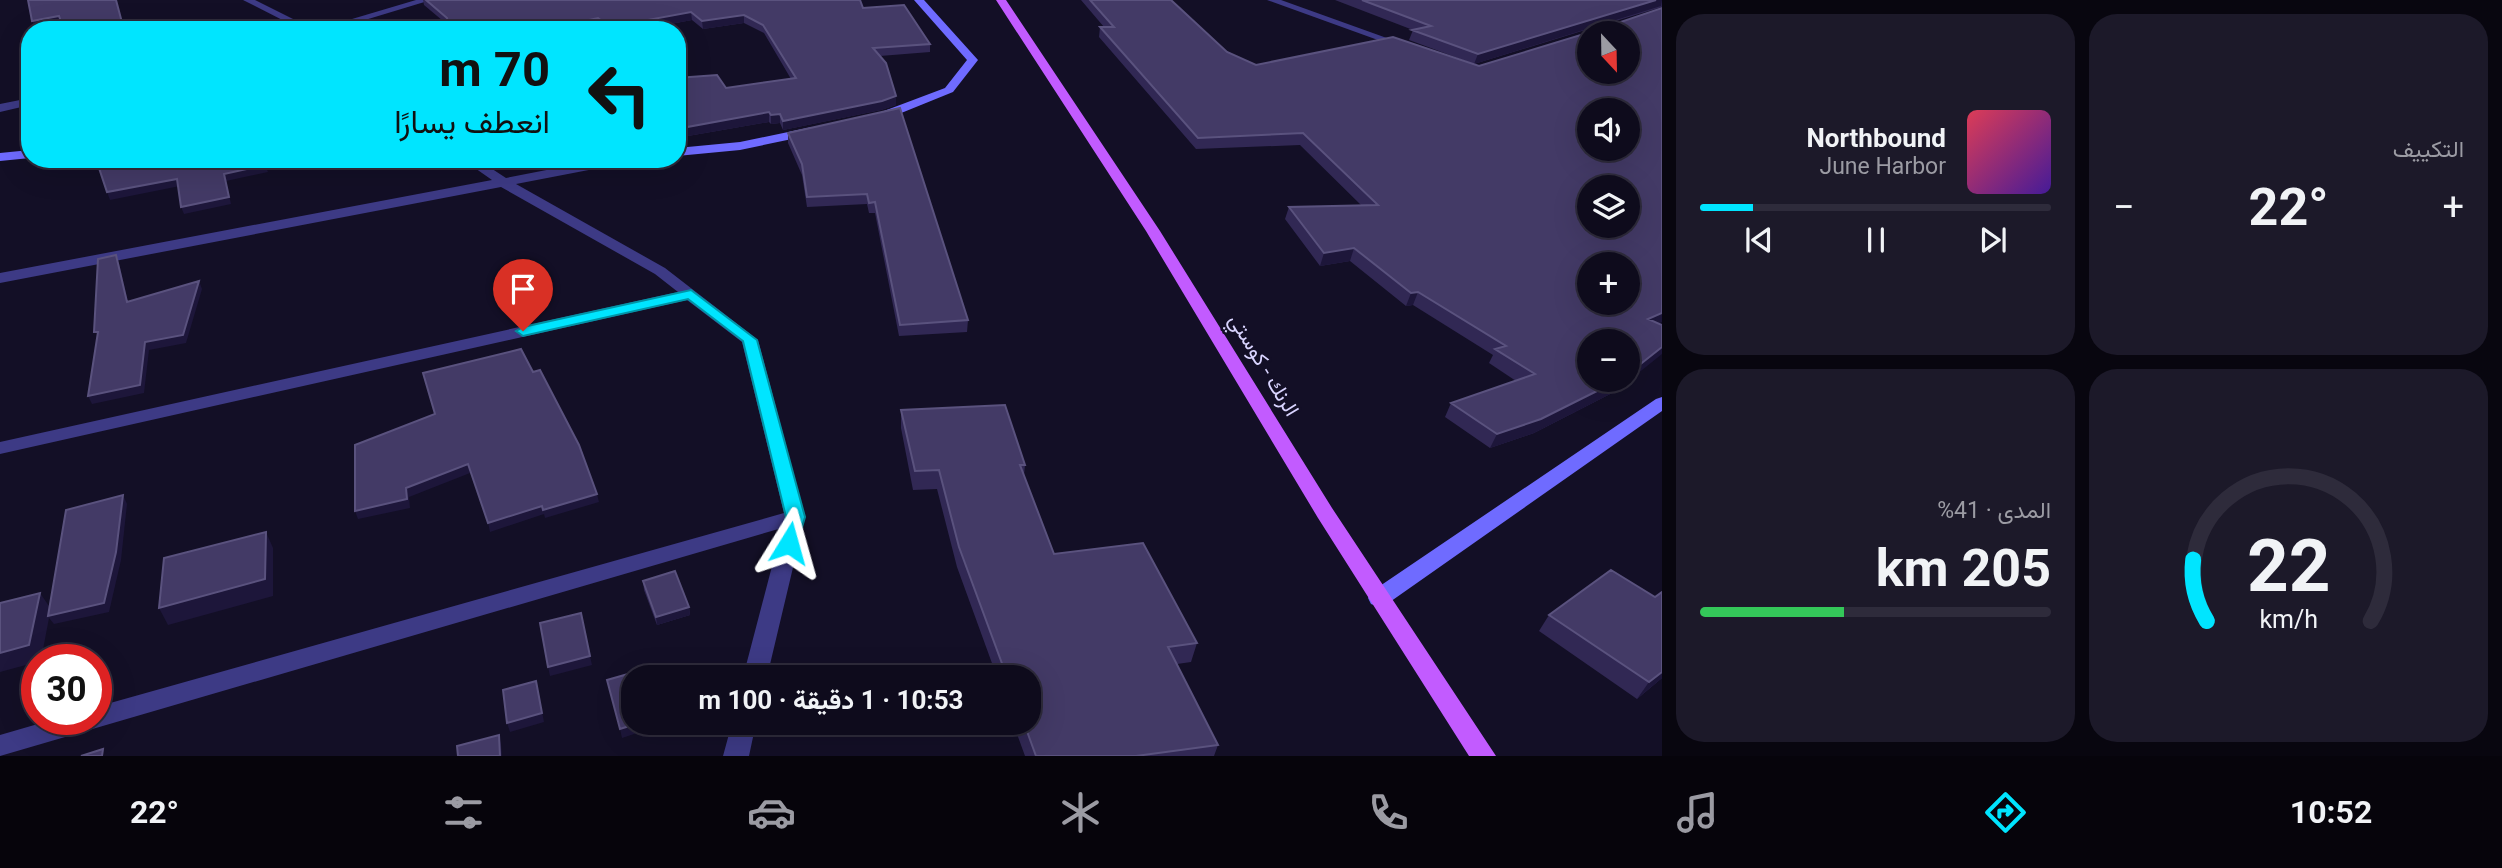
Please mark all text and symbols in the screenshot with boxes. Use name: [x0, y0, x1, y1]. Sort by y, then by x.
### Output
north arrow: [1577, 21, 1640, 84]
map controls: [1577, 21, 1640, 392]
text: 70 m: [439, 41, 550, 98]
icon: left: [574, 49, 665, 140]
button: sound: [1577, 98, 1640, 161]
text: انعطف يسارًا: [394, 103, 550, 141]
text: Northbound: [1806, 123, 1946, 153]
text: التكييف: [2393, 136, 2464, 163]
text: June Harbor: [1819, 153, 1946, 180]
button: layers: [1577, 175, 1640, 238]
text: 22°: [2249, 177, 2329, 238]
text: −: [2113, 185, 2135, 229]
text: +: [2442, 185, 2464, 229]
icon: previous: [1740, 221, 1778, 259]
icon: pause: [1857, 221, 1895, 259]
icon: next: [1974, 221, 2012, 259]
button: +: [1577, 252, 1640, 315]
pin: [493, 259, 553, 331]
icon: arrive: [504, 270, 542, 308]
street label: الرنك - كوستي: [1220, 309, 1304, 423]
button: −: [1577, 329, 1640, 392]
text: المدى · 41%: [1937, 497, 2051, 524]
position arrow: [752, 506, 826, 580]
text: 22: [2247, 524, 2330, 610]
text: 205 km: [1876, 538, 2051, 599]
text: km/h: [2259, 605, 2318, 634]
speed limit sign: 30: [21, 644, 112, 735]
text: 10:53 · 1 دقيقة · 100 m: [698, 685, 964, 715]
icon: filters: [439, 788, 488, 837]
icon: car: [747, 788, 796, 837]
icon: climate: [1056, 788, 1105, 837]
icon: phone: [1364, 788, 1413, 837]
icon: music: [1673, 788, 1722, 837]
icon: directions: [1981, 788, 2030, 837]
text: 22°: [130, 793, 179, 831]
text: 10:52: [2290, 793, 2372, 831]

